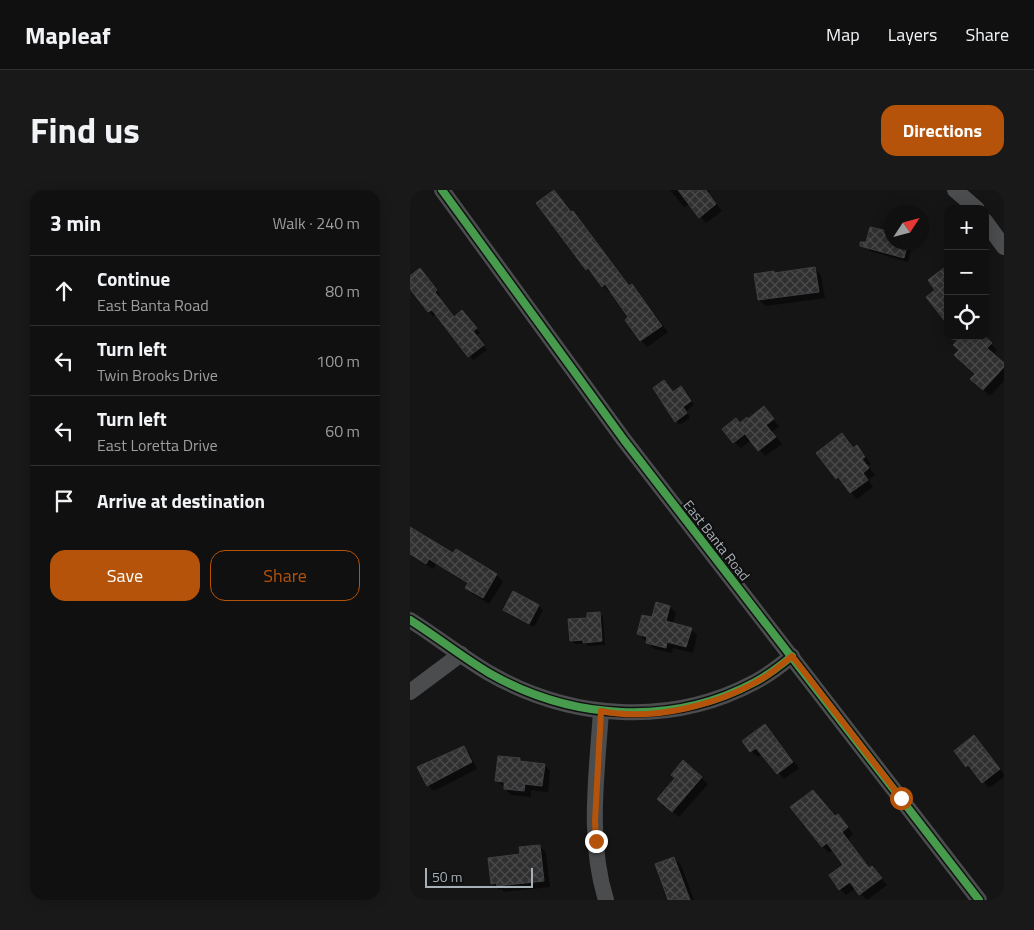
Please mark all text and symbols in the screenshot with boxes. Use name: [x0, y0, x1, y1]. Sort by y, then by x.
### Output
text: Mapleaf: [25, 17, 110, 53]
text: Map: [826, 21, 860, 48]
text: Layers: [888, 21, 937, 48]
text: Share: [965, 21, 1009, 48]
text: Find us: [30, 103, 140, 157]
button: Directions: [881, 105, 1004, 156]
north arrow: [884, 205, 929, 250]
map controls: [944, 205, 989, 340]
button: +: [944, 205, 989, 250]
text: 3 min: [50, 207, 101, 239]
text: Walk · 240 m: [272, 211, 360, 235]
button: −: [944, 250, 989, 295]
text: Continue: [97, 264, 170, 293]
icon: ahead: [50, 277, 78, 305]
text: 80 m: [325, 279, 360, 303]
text: East Banta Road: [97, 293, 209, 317]
button: locate: [944, 295, 989, 340]
text: Turn left: [97, 334, 167, 363]
icon: left: [50, 347, 78, 375]
text: 100 m: [316, 349, 360, 373]
text: Twin Brooks Drive: [97, 363, 218, 387]
text: Turn left: [97, 404, 167, 433]
icon: left: [50, 417, 78, 445]
text: 60 m: [325, 419, 360, 443]
text: East Loretta Drive: [97, 433, 218, 457]
text: Arrive at destination: [97, 486, 265, 515]
icon: arrive: [50, 487, 78, 515]
street label: East Banta Road: [679, 495, 755, 585]
button: Save: [50, 550, 200, 601]
button: Share: [210, 550, 360, 601]
route start: [890, 787, 913, 810]
route end: [585, 830, 608, 853]
scale bar: [425, 865, 532, 888]
text: 50 m: [432, 866, 462, 887]

